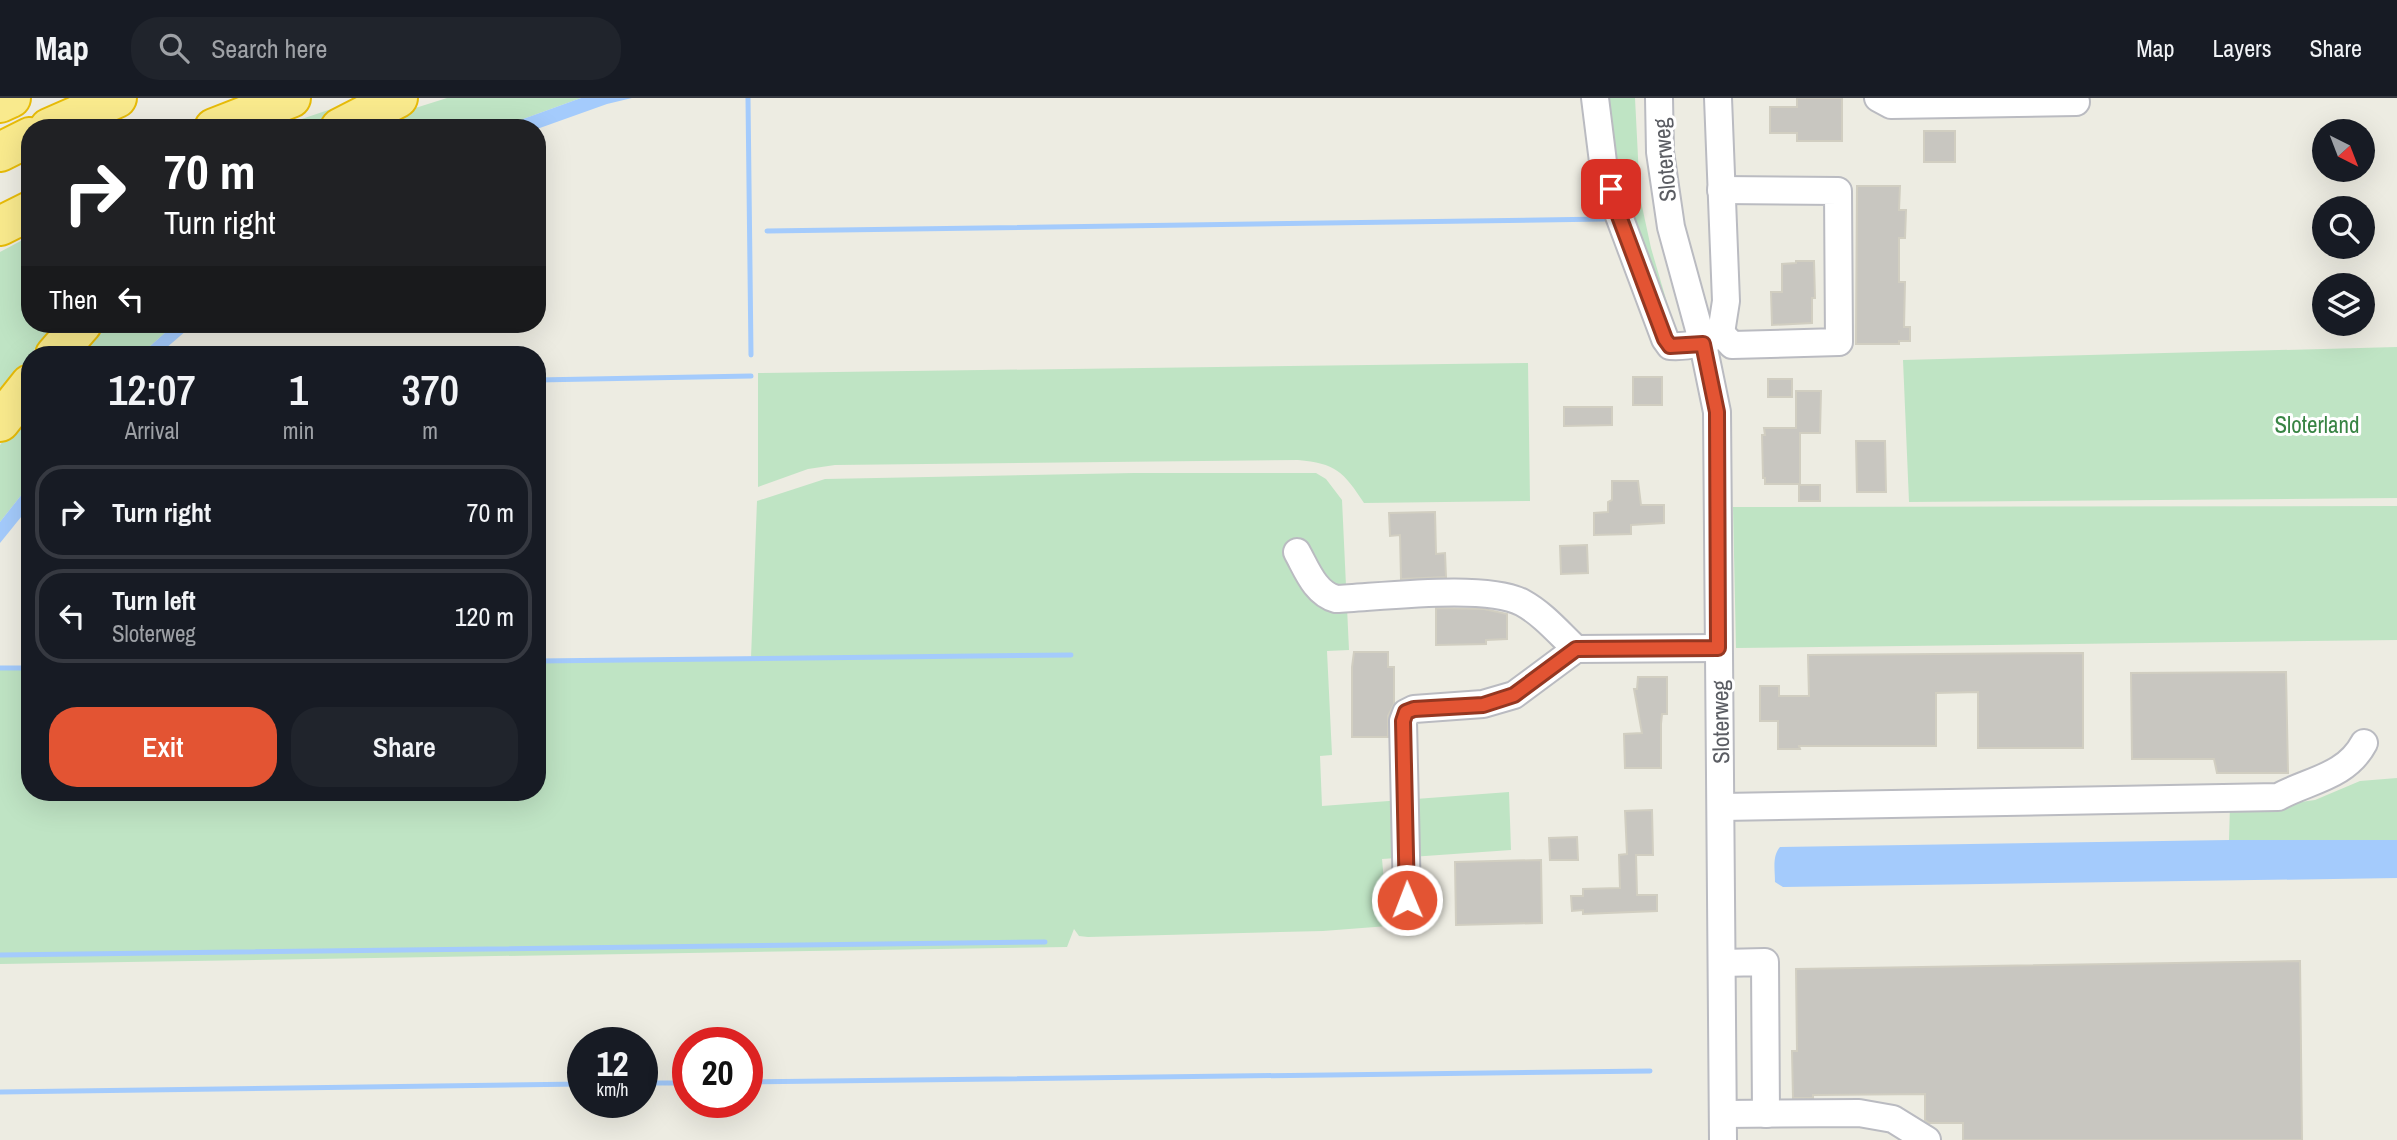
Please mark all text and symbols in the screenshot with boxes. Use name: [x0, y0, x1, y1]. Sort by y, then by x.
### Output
search box: [131, 17, 621, 80]
text: Map: [35, 26, 89, 70]
icon: search: [155, 29, 193, 67]
text: Search here: [211, 31, 327, 66]
text: Map: [2136, 32, 2174, 64]
text: Layers: [2212, 32, 2271, 64]
text: Share: [2309, 32, 2362, 64]
street label: Sloterweg: [1645, 116, 1683, 203]
north arrow: [2312, 119, 2375, 182]
map controls: [2312, 119, 2375, 336]
text: 70 m: [164, 138, 256, 204]
icon: right: [49, 147, 140, 238]
pin: [1581, 159, 1641, 219]
icon: arrive: [1592, 170, 1630, 208]
button: search: [2312, 196, 2375, 259]
text: Turn right: [164, 201, 276, 244]
button: layers: [2312, 273, 2375, 336]
icon: left: [112, 280, 150, 318]
text: Then: [49, 282, 98, 317]
text: 12:07: [108, 362, 196, 418]
text: 1: [289, 362, 308, 418]
text: 370: [401, 362, 459, 418]
park label: Sloterland: [2275, 409, 2359, 440]
text: Arrival: [125, 415, 179, 446]
text: min: [283, 415, 314, 446]
text: m: [422, 415, 438, 446]
icon: right: [53, 493, 91, 531]
text: Turn right: [112, 495, 211, 530]
text: 70 m: [467, 495, 514, 530]
text: Turn left: [112, 583, 196, 618]
icon: left: [53, 597, 91, 635]
text: 120 m: [455, 599, 514, 634]
text: Sloterweg: [112, 618, 196, 649]
street label: Sloterweg: [1704, 679, 1736, 764]
button: Exit: [49, 707, 277, 787]
button: Share: [291, 707, 518, 787]
position arrow: [1370, 863, 1444, 937]
speed limit sign: 20: [672, 1027, 763, 1118]
text: 12: [597, 1040, 628, 1087]
text: km/h: [597, 1077, 629, 1102]

